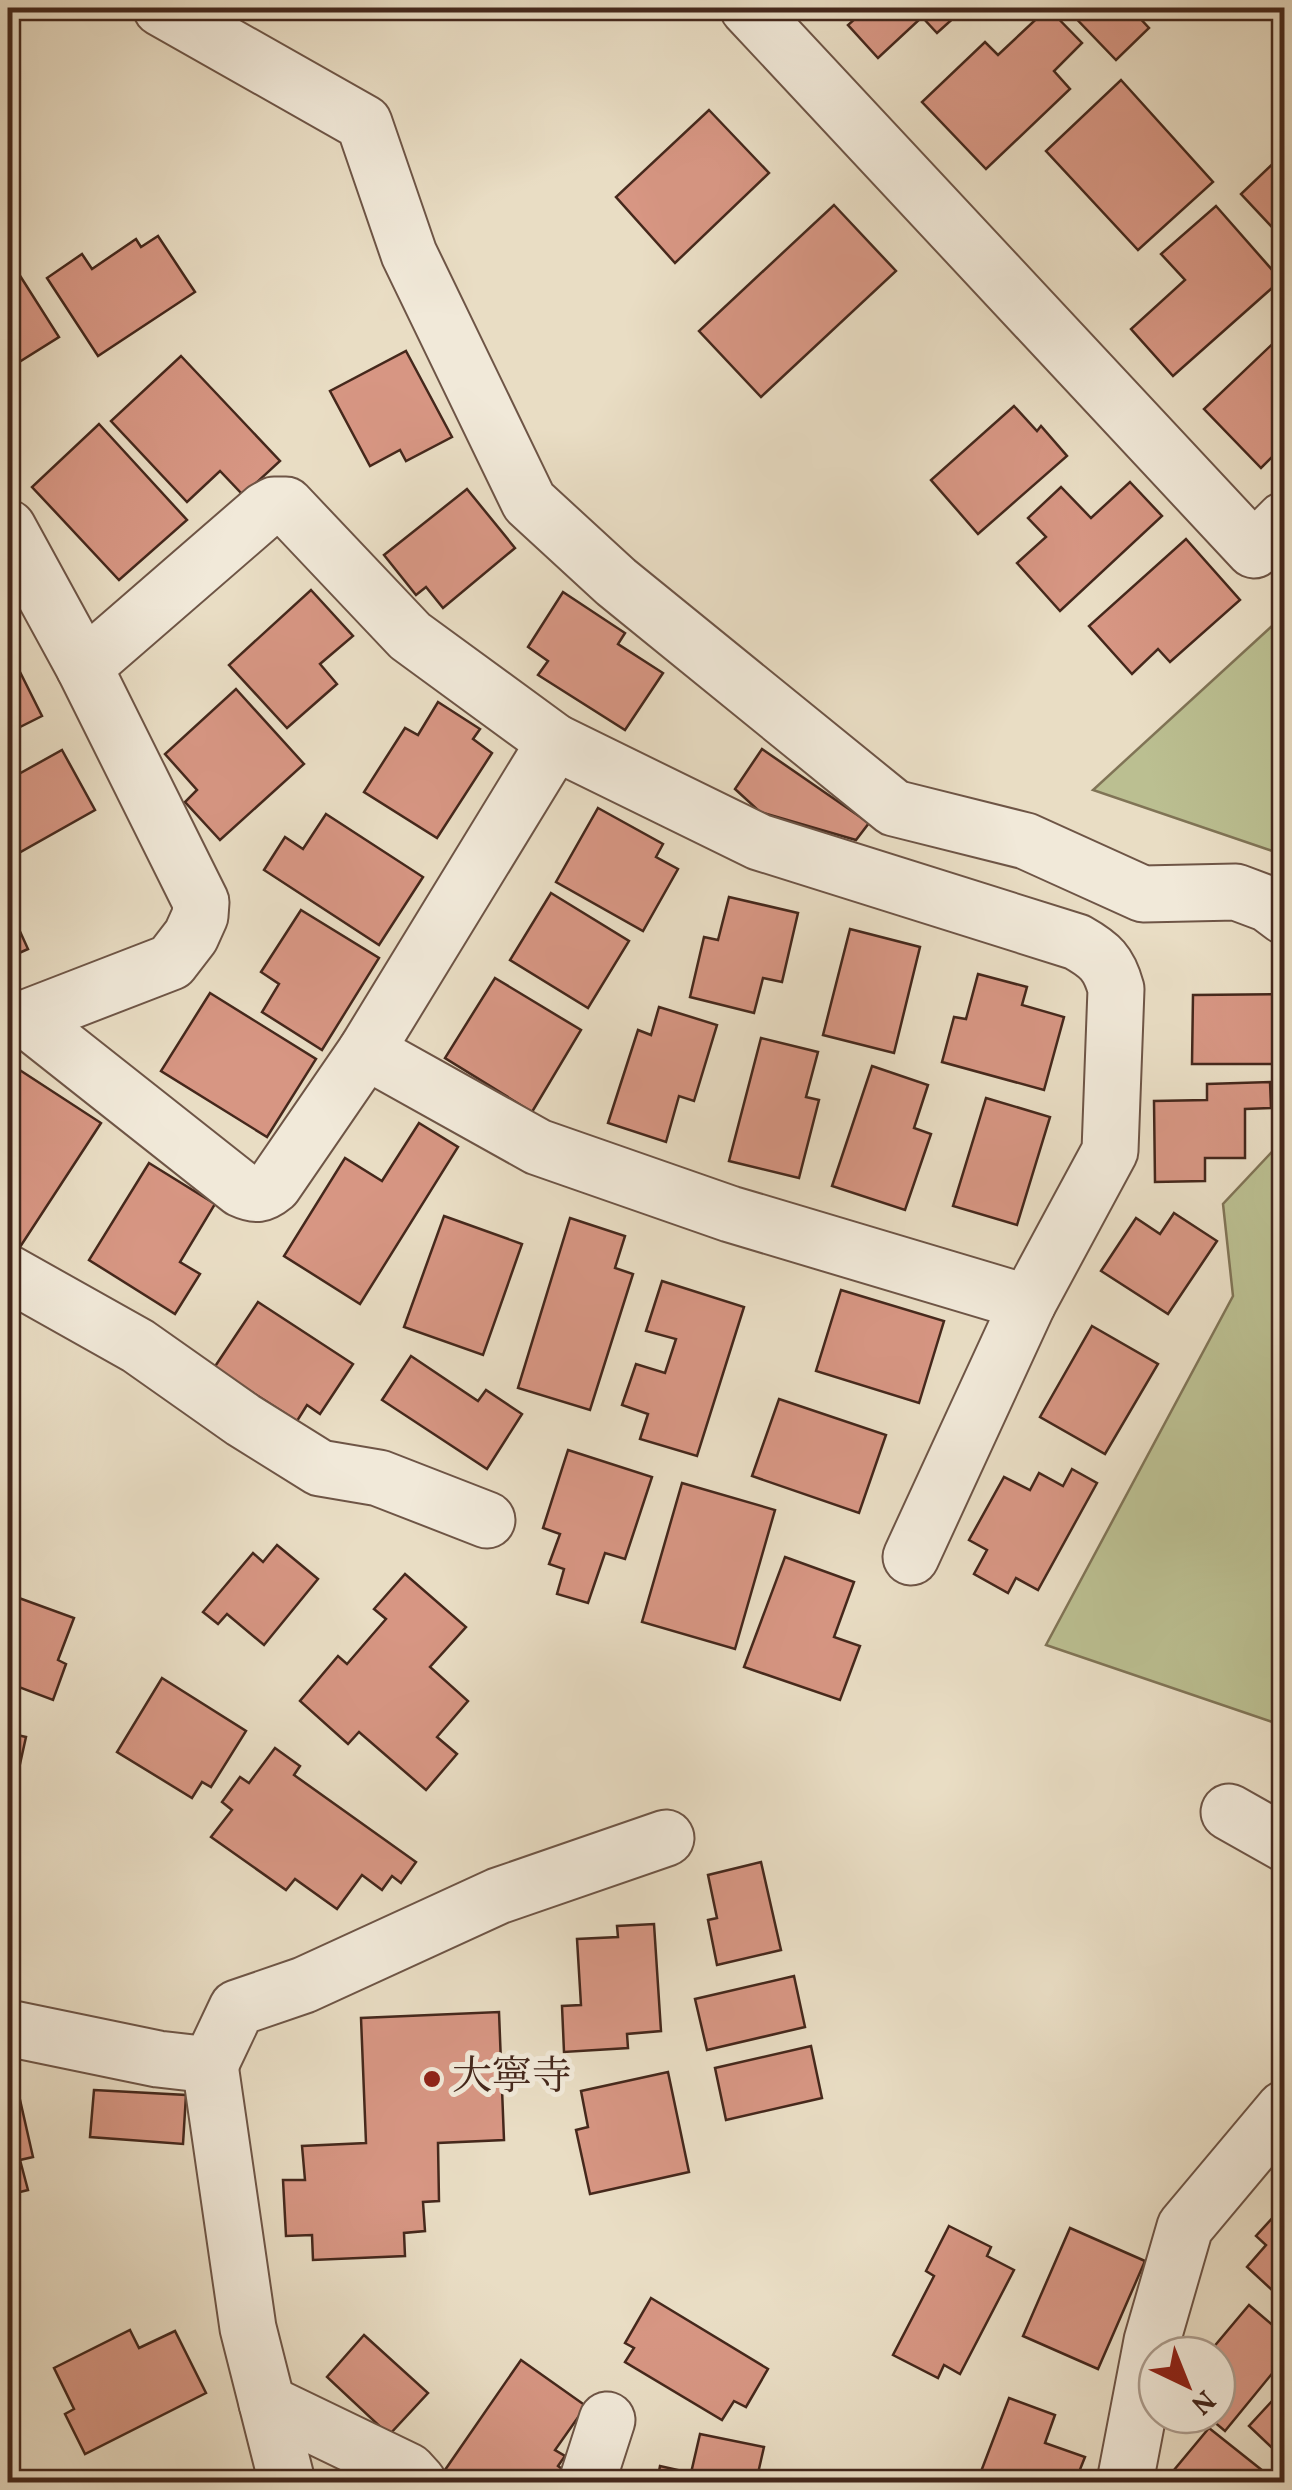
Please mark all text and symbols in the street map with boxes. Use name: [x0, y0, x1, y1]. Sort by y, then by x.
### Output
place label: 大寧寺: [452, 2051, 572, 2107]
marker: 大寧寺: [421, 2068, 443, 2090]
north arrow: [1137, 2335, 1237, 2435]
text: N: [1182, 2380, 1223, 2423]

